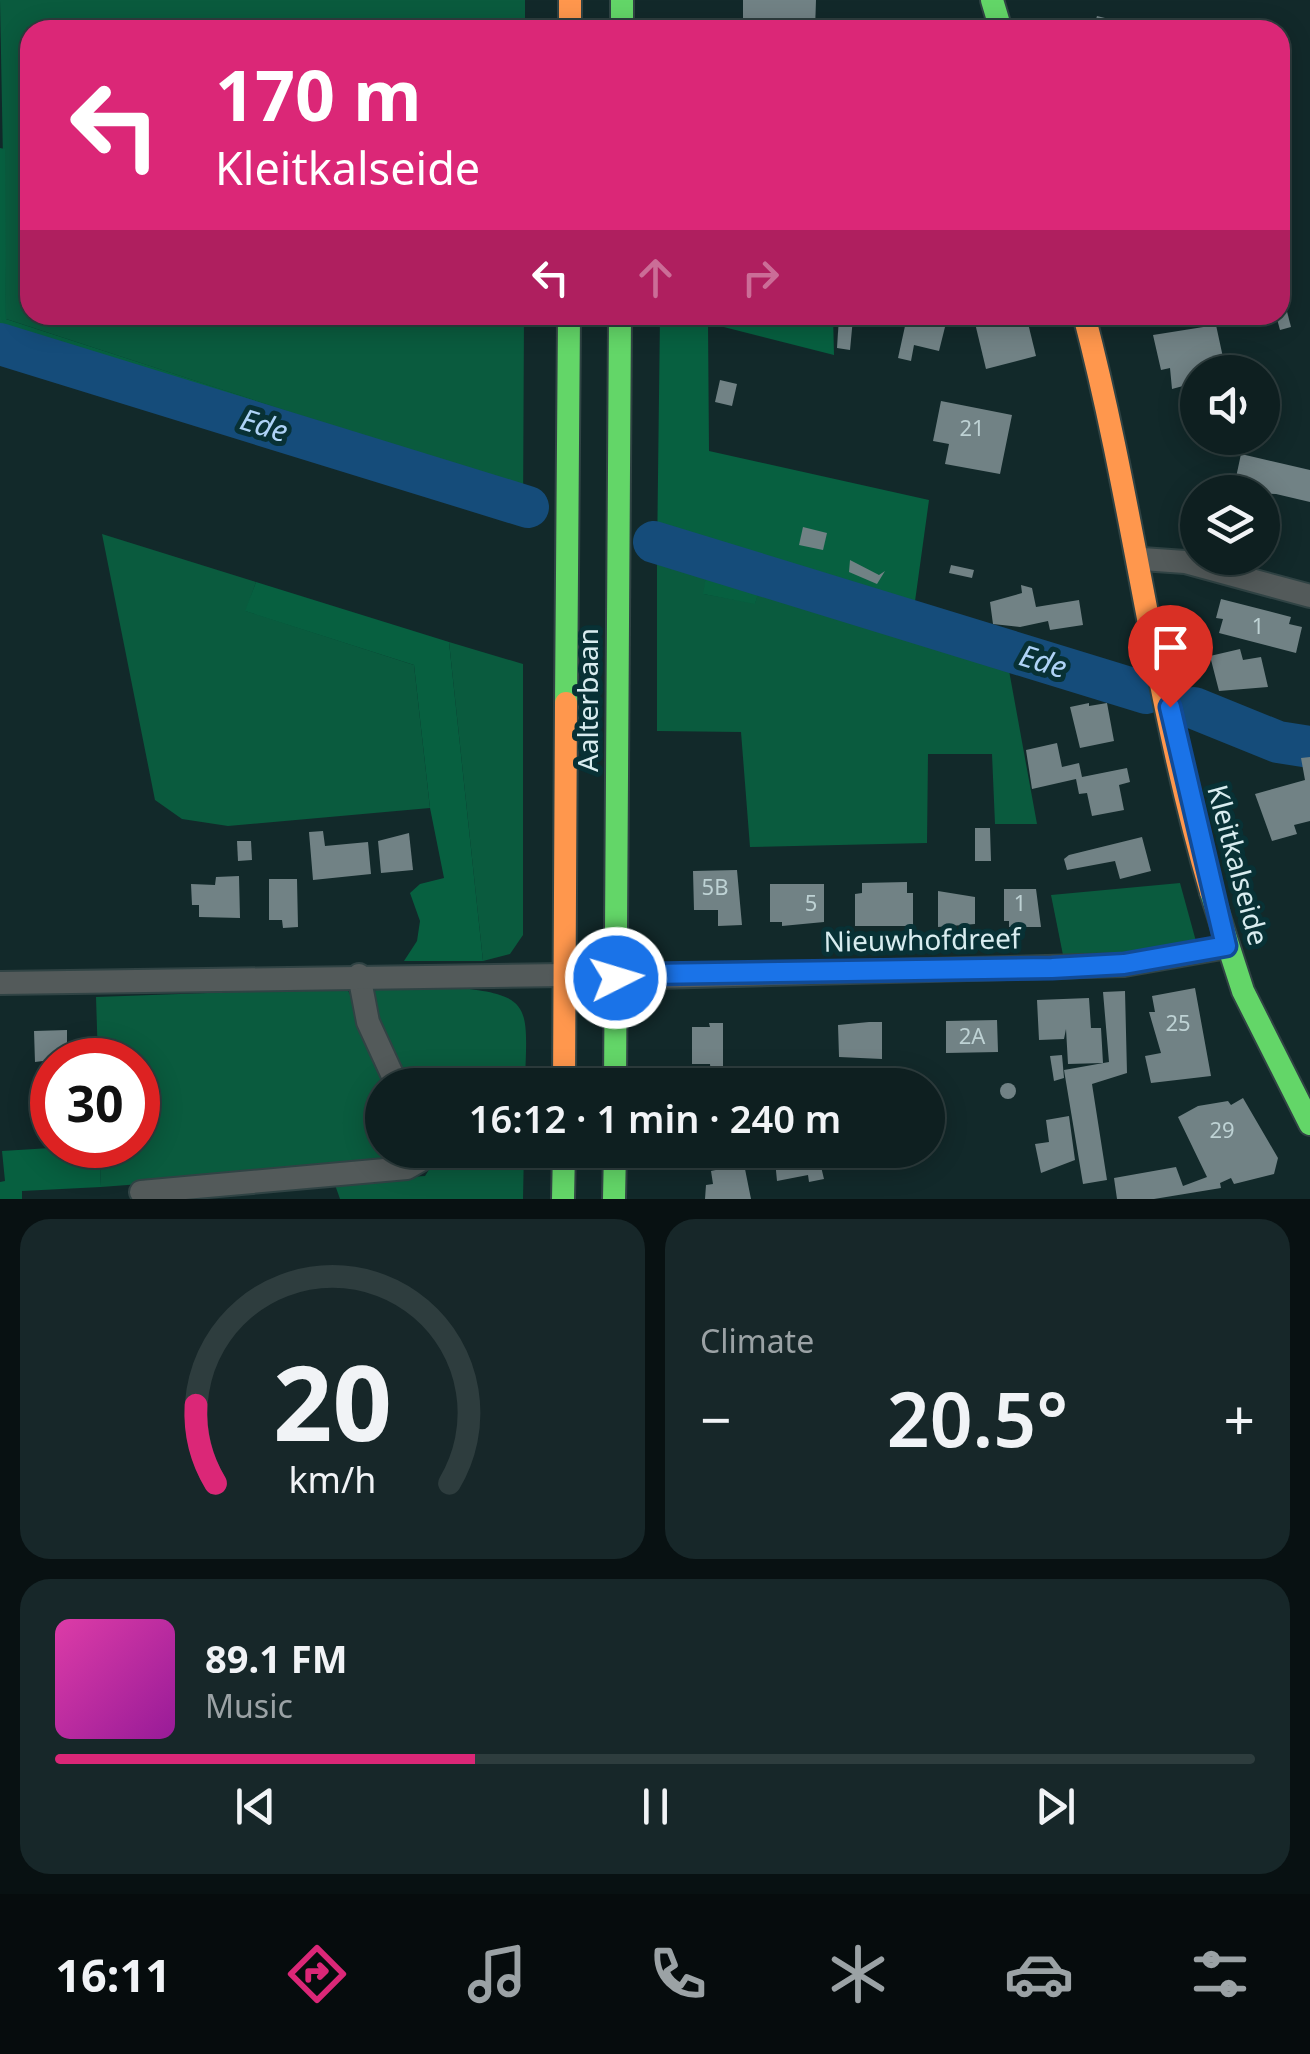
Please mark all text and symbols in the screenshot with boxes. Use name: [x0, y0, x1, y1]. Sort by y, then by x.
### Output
text: 170 m: [215, 46, 422, 142]
icon: left: [50, 60, 180, 190]
text: Kleitkalseide: [215, 137, 480, 198]
icon: left: [523, 250, 578, 305]
icon: ahead: [628, 250, 683, 305]
icon: right: [733, 250, 788, 305]
map controls: [1180, 355, 1280, 575]
button: sound: [1180, 355, 1280, 455]
water label: Ede: [236, 398, 293, 451]
house number: 21: [959, 412, 985, 442]
button: layers: [1180, 475, 1280, 575]
pin: [1128, 605, 1213, 708]
house number: 1: [1252, 610, 1264, 640]
icon: arrive: [1143, 620, 1198, 675]
street label: Aalterbaan: [568, 628, 606, 772]
water label: Ede: [1015, 634, 1072, 687]
street label: Kleitkalseide: [1199, 780, 1279, 949]
house number: 5B: [702, 871, 728, 901]
house number: 5: [805, 887, 817, 917]
house number: 1: [1014, 887, 1026, 917]
street label: Nieuwhofdreef: [823, 918, 1022, 960]
position arrow: [564, 926, 668, 1030]
house number: 25: [1165, 1007, 1191, 1037]
house number: 2A: [959, 1020, 986, 1050]
speed limit sign: 30: [30, 1038, 160, 1168]
text: 16:12 · 1 min · 240 m: [469, 1092, 841, 1144]
house number: 29: [1209, 1114, 1235, 1144]
text: Climate: [700, 1319, 814, 1362]
text: 20: [273, 1330, 392, 1471]
text: 20.5°: [887, 1367, 1068, 1469]
text: −: [700, 1381, 731, 1456]
text: +: [1224, 1381, 1255, 1456]
text: km/h: [289, 1455, 376, 1503]
text: 89.1 FM: [205, 1632, 347, 1684]
text: Music: [205, 1684, 293, 1727]
icon: previous: [228, 1779, 283, 1834]
icon: pause: [628, 1779, 683, 1834]
icon: next: [1028, 1779, 1083, 1834]
icon: directions: [282, 1939, 352, 2009]
icon: music: [462, 1939, 532, 2009]
icon: phone: [643, 1939, 713, 2009]
icon: climate: [823, 1939, 893, 2009]
icon: car: [1004, 1939, 1074, 2009]
icon: filters: [1185, 1939, 1255, 2009]
text: 16:11: [55, 1944, 171, 2005]

